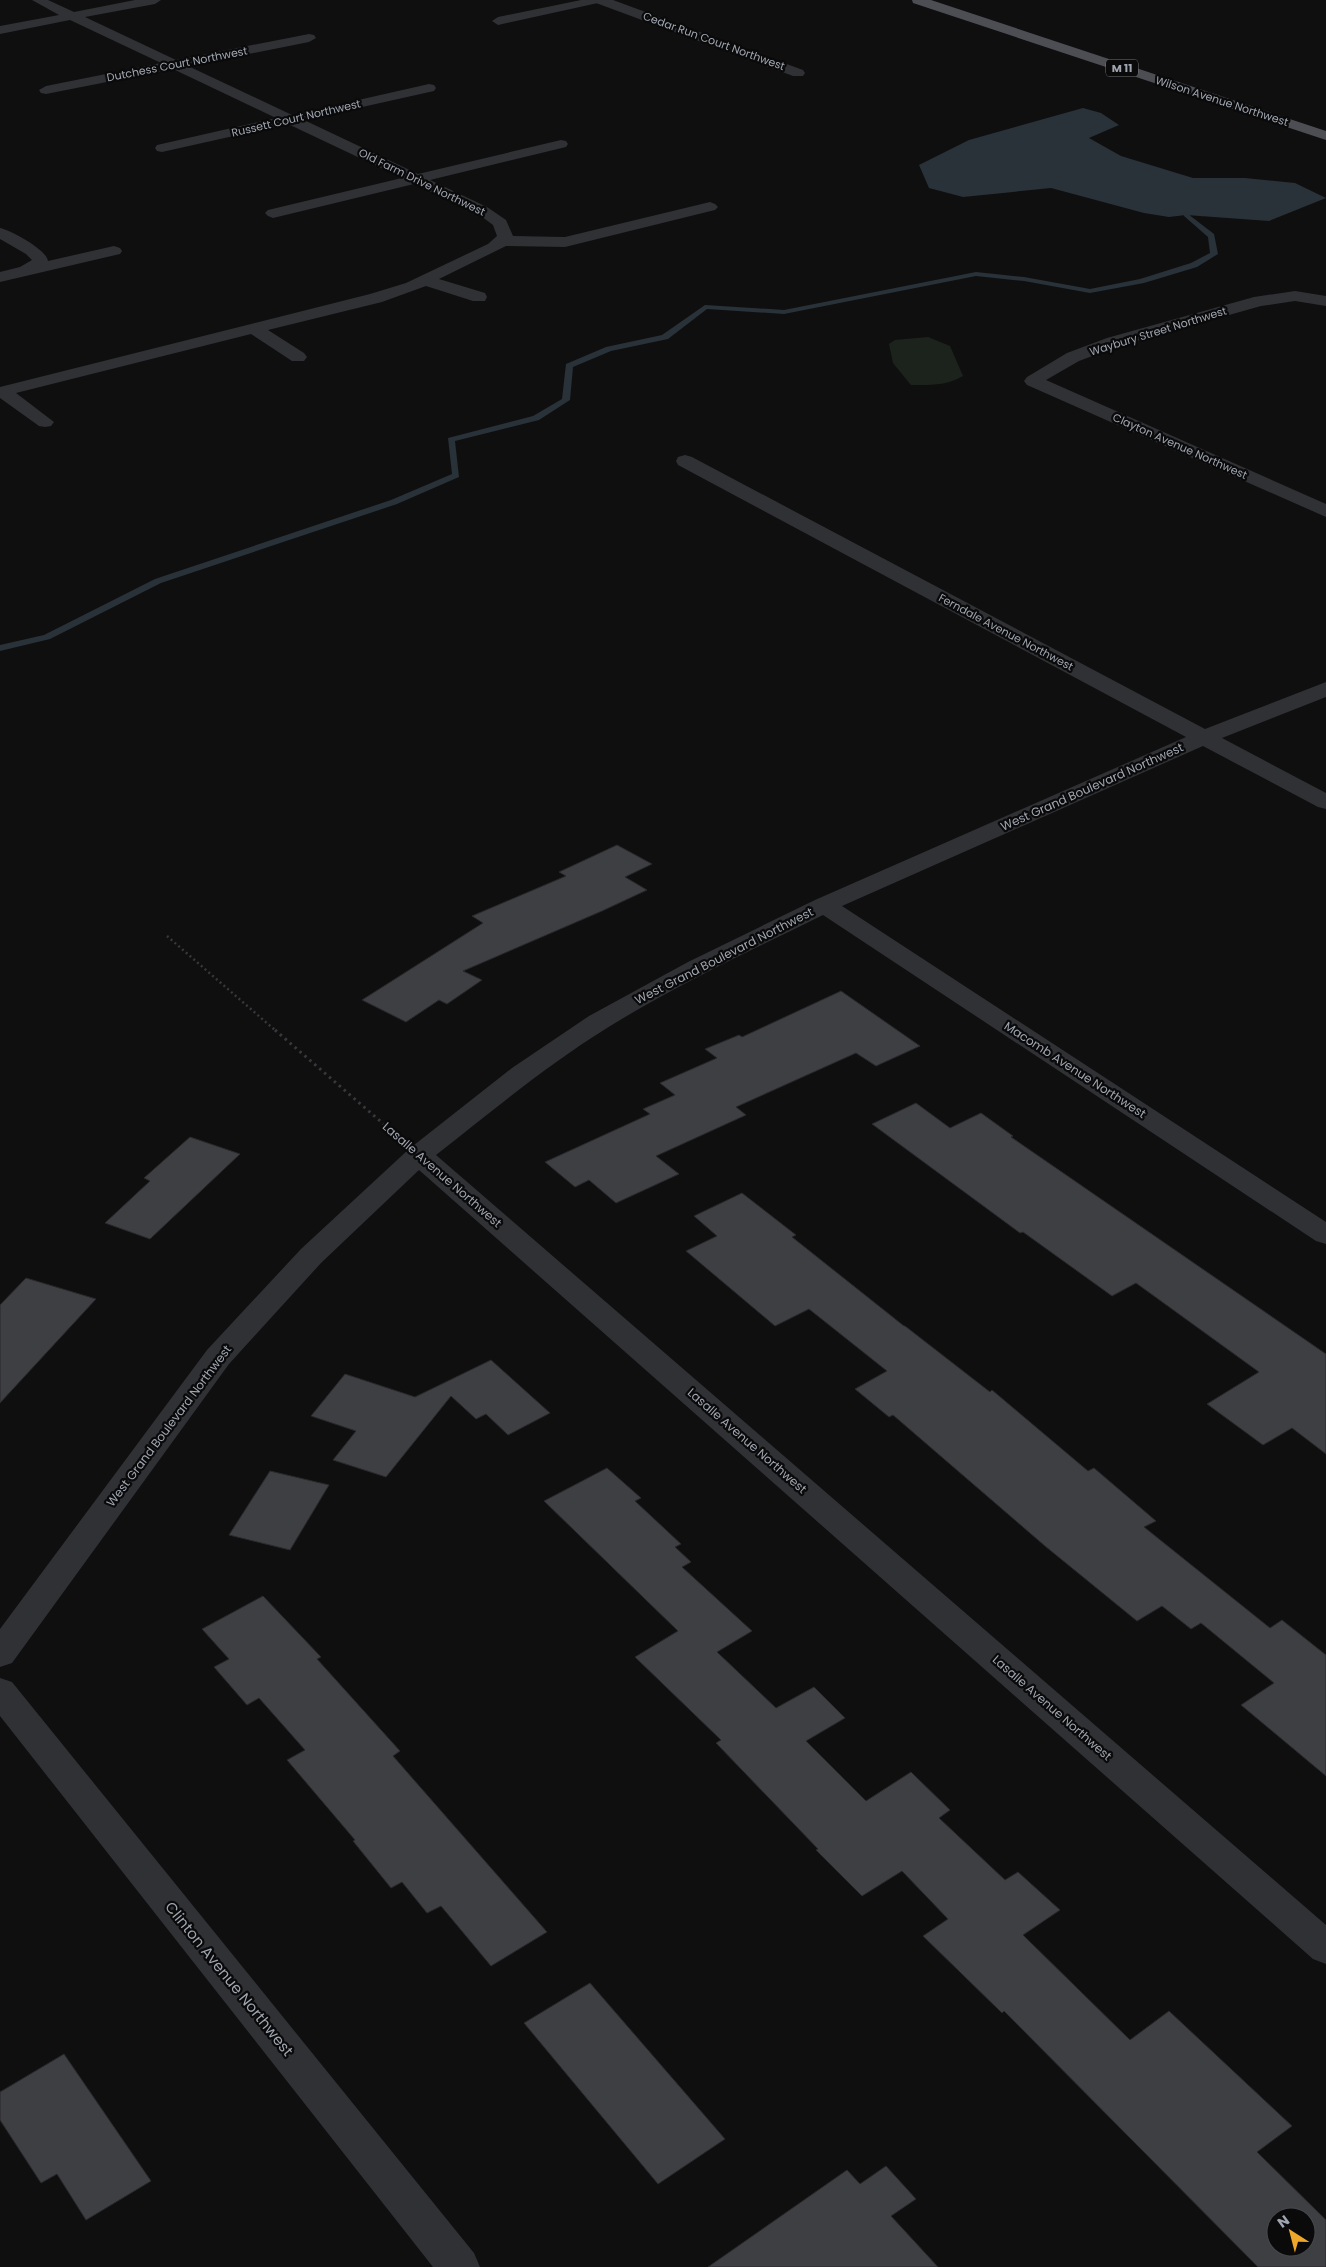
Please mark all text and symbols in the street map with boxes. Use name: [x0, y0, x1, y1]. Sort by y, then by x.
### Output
street label: Cedar Run Court Northwest: [641, 8, 787, 74]
street label: Dutchess Court Northwest: [105, 43, 249, 85]
road number: M 11: [1106, 59, 1138, 76]
street label: Wilson Avenue Northwest: [1154, 72, 1290, 130]
street label: Russett Court Northwest: [230, 95, 362, 141]
street label: Old Farm Drive Northwest: [356, 144, 488, 220]
street label: Waybury Street Northwest: [1087, 302, 1229, 360]
street label: Clayton Avenue Northwest: [1110, 409, 1250, 483]
street label: Ferndale Avenue Northwest: [936, 590, 1076, 674]
street label: West Grand Boulevard Northwest: [998, 738, 1186, 835]
street label: West Grand Boulevard Northwest: [632, 903, 816, 1008]
street label: Macomb Avenue Northwest: [1001, 1017, 1149, 1122]
street label: Lasalle Avenue Northwest: [379, 1118, 506, 1231]
street label: West Grand Boulevard Northwest: [102, 1341, 235, 1510]
street label: Lasalle Avenue Northwest: [684, 1384, 811, 1497]
street label: Lasalle Avenue Northwest: [989, 1651, 1116, 1764]
street label: Clinton Avenue Northwest: [160, 1897, 298, 2060]
north arrow: [1266, 2207, 1316, 2257]
text: N: [1273, 2210, 1293, 2233]

